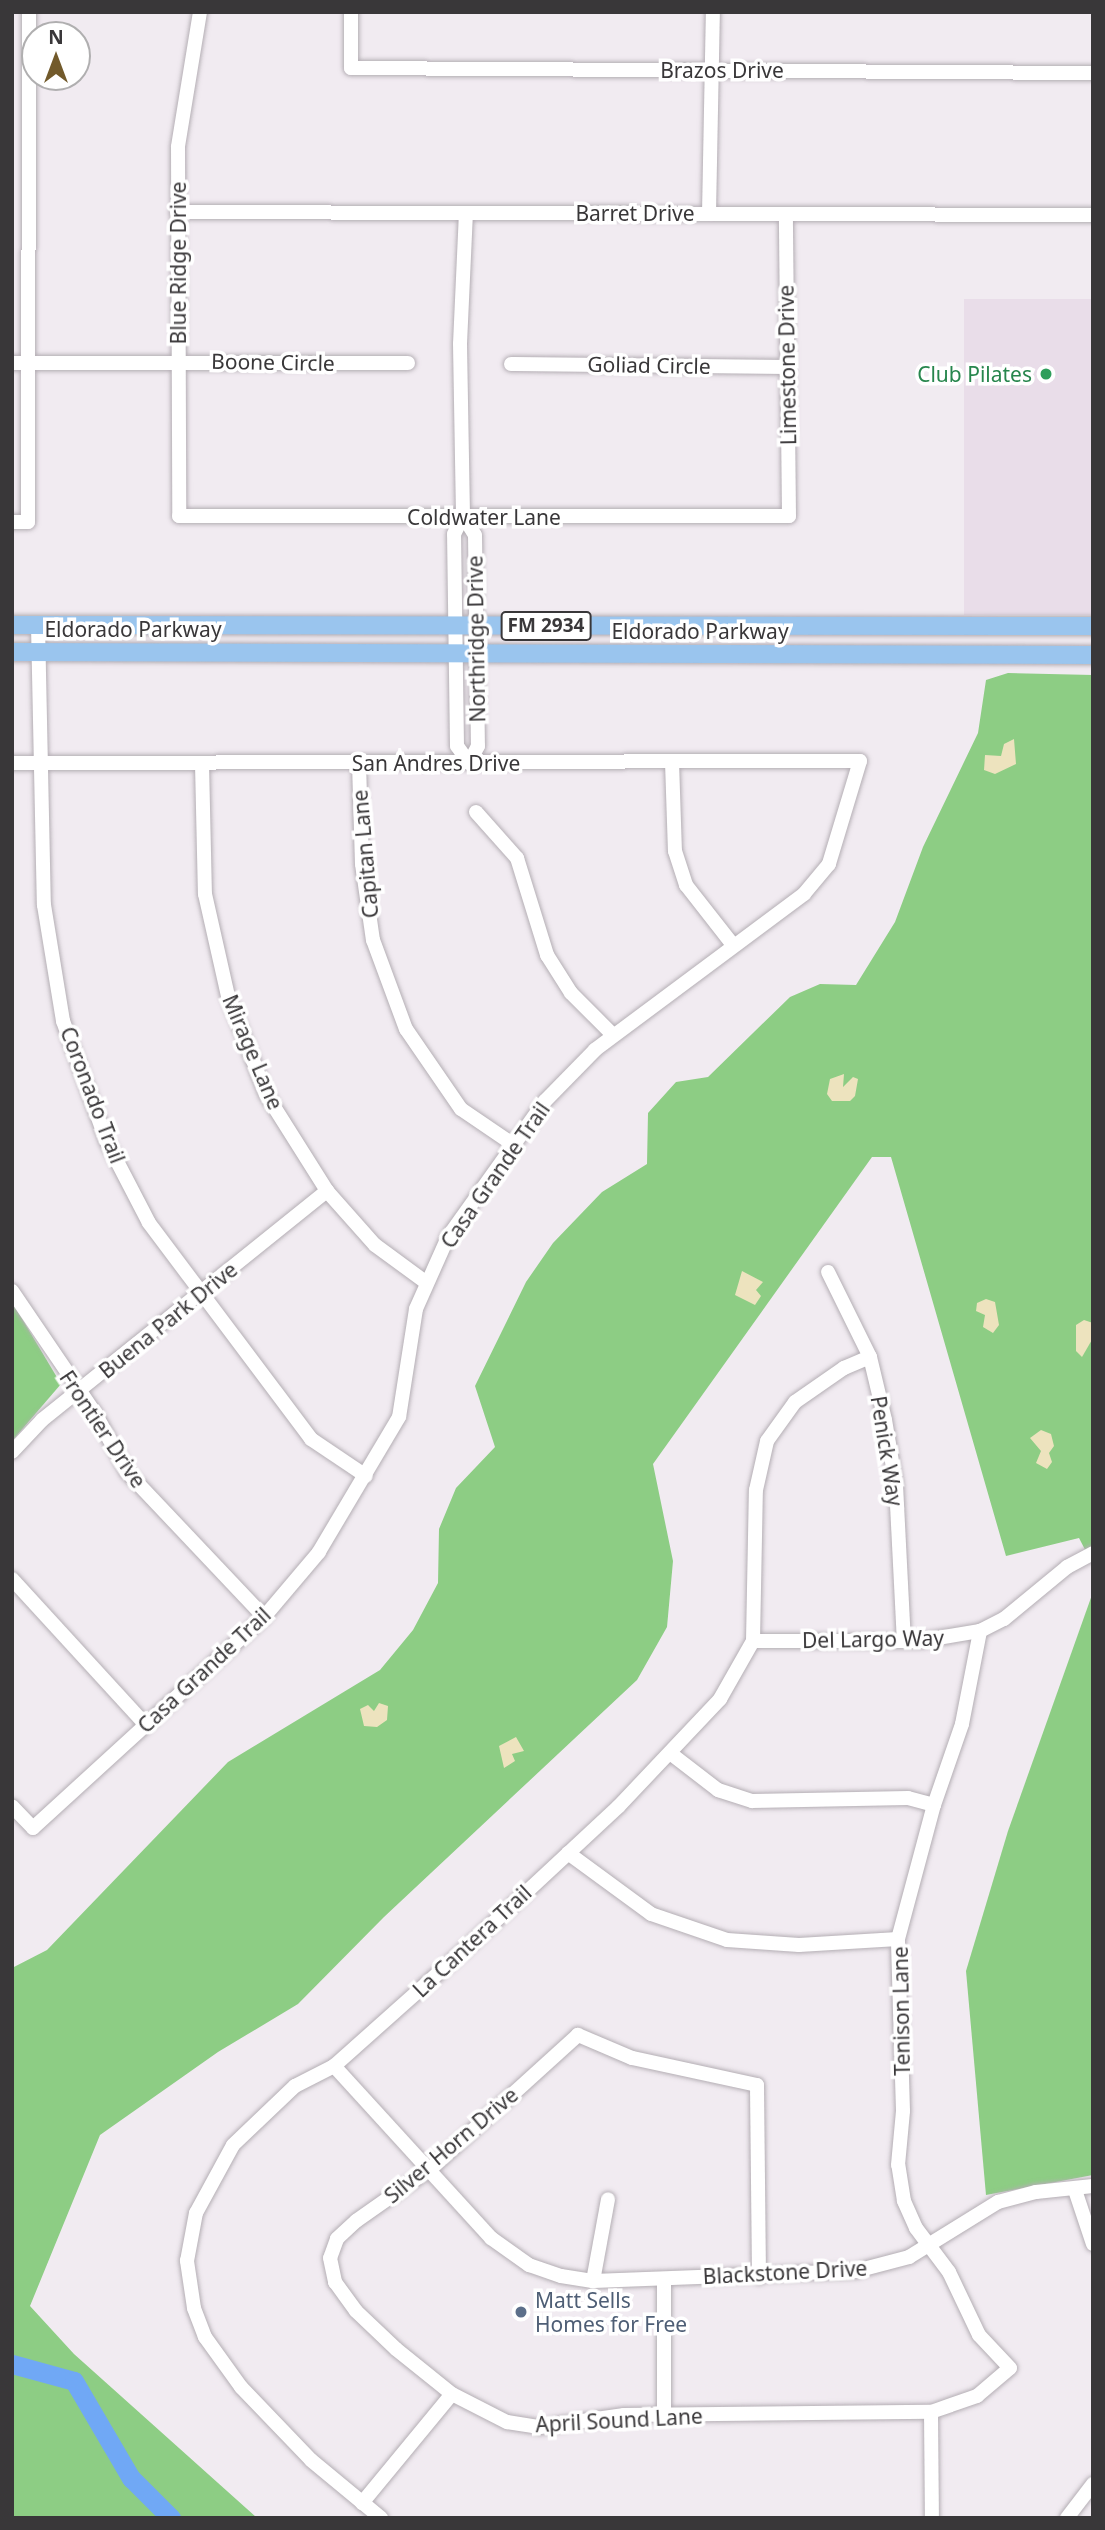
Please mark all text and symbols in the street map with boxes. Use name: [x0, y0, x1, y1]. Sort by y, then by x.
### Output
north arrow: [21, 21, 91, 91]
text: N: [48, 24, 64, 50]
street label: Brazos Drive: [660, 57, 784, 83]
street label: Blue Ridge Drive: [165, 182, 191, 344]
street label: Barret Drive: [575, 200, 695, 226]
street label: Limestone Drive: [773, 285, 801, 445]
street label: Boone Circle: [211, 348, 335, 376]
street label: Goliad Circle: [587, 351, 711, 379]
place label: Club Pilates: [917, 361, 1032, 387]
marker: Club Pilates: [1038, 366, 1054, 382]
street label: Coldwater Lane: [407, 504, 561, 530]
street label: Northridge Drive: [462, 555, 490, 723]
road number: FM 2934: [500, 610, 592, 642]
street label: Eldorado Parkway: [44, 616, 222, 642]
street label: Eldorado Parkway: [611, 618, 789, 644]
street label: San Andres Drive: [352, 750, 520, 776]
street label: Capitan Lane: [347, 789, 383, 919]
street label: Mirage Lane: [218, 991, 288, 1113]
street label: Coronado Trail: [55, 1023, 131, 1167]
street label: Casa Grande Trail: [435, 1097, 555, 1253]
street label: Buena Park Drive: [94, 1257, 242, 1383]
street label: Frontier Drive: [55, 1366, 151, 1492]
street label: Penick Way: [866, 1394, 908, 1508]
street label: Casa Grande Trail: [132, 1602, 276, 1738]
street label: Del Largo Way: [802, 1625, 944, 1653]
street label: La Cantera Trail: [408, 1880, 536, 2002]
street label: Tenison Lane: [887, 1946, 915, 2076]
street label: Silver Horn Drive: [379, 2082, 523, 2208]
street label: Blackstone Drive: [702, 2255, 868, 2289]
place label: Matt Sells Homes for Free: [535, 2287, 687, 2337]
marker: Matt Sells Homes for Free: [513, 2304, 529, 2320]
street label: April Sound Lane: [535, 2403, 703, 2437]

